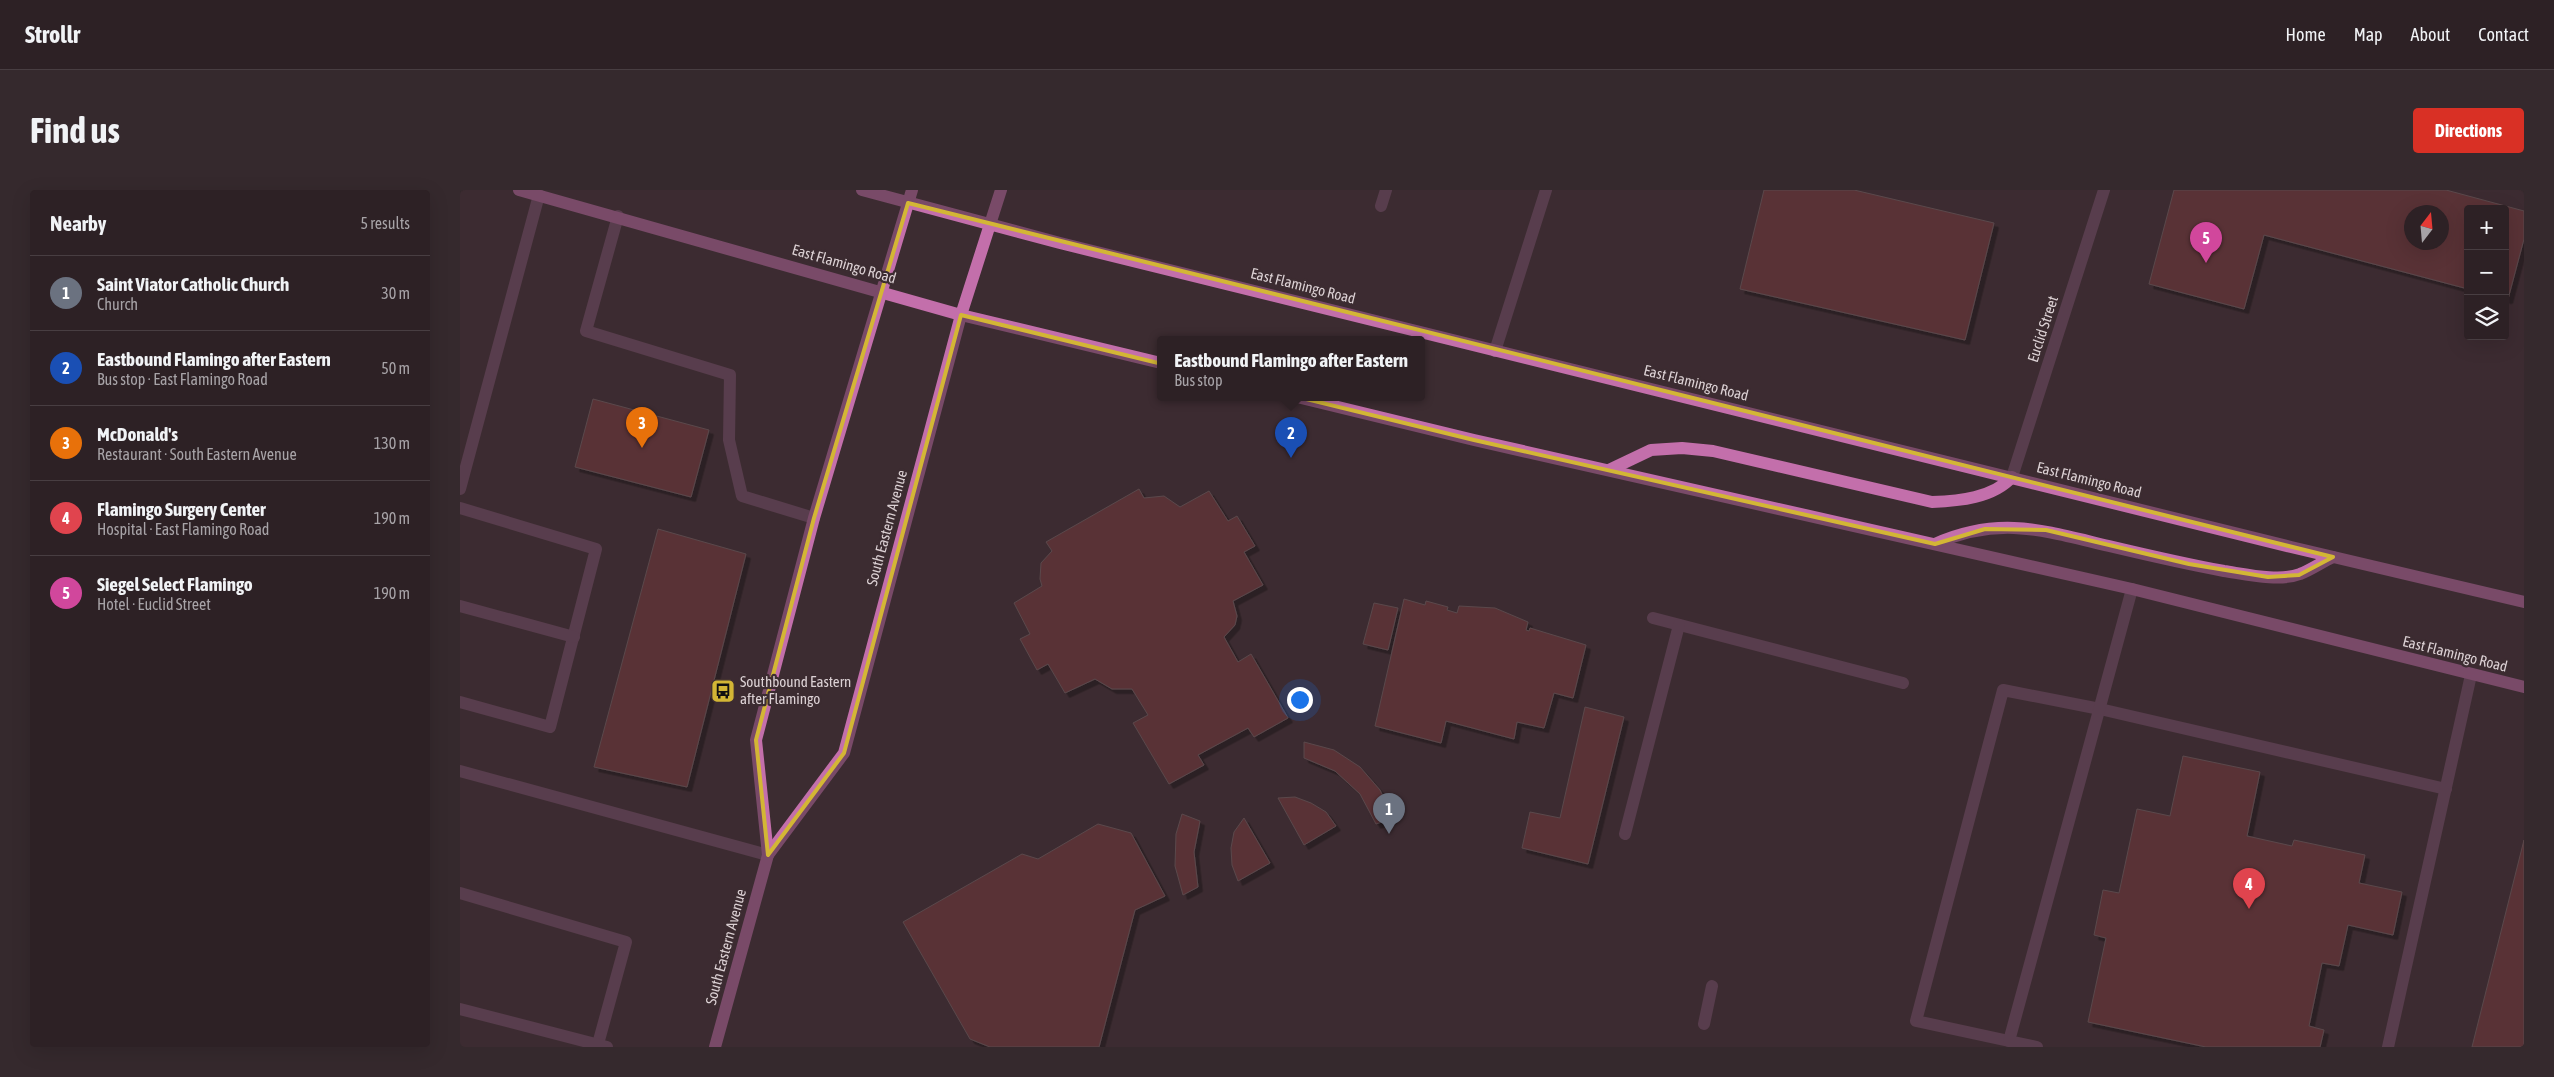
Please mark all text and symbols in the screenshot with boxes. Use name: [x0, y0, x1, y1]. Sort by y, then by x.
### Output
text: Strollr: [25, 21, 80, 48]
text: Home: [2286, 24, 2326, 45]
text: Map: [2354, 24, 2383, 45]
text: About: [2411, 24, 2450, 45]
text: Contact: [2478, 24, 2529, 45]
button: Directions: [2413, 108, 2524, 153]
text: Find us: [30, 110, 120, 150]
north arrow: [2404, 205, 2449, 250]
map controls: [2464, 205, 2509, 340]
button: +: [2464, 205, 2509, 250]
text: Nearby: [50, 211, 106, 235]
text: 5 results: [360, 214, 410, 232]
pin: 5: [2190, 222, 2222, 263]
street label: East Flamingo Road: [790, 241, 898, 286]
button: −: [2464, 250, 2509, 295]
street label: East Flamingo Road: [1249, 264, 1357, 307]
text: Saint Viator Catholic Church: [97, 273, 289, 295]
text: 1: [62, 284, 70, 302]
text: 30 m: [381, 284, 410, 302]
street label: Euclid Street: [2024, 294, 2061, 364]
text: Church: [97, 295, 138, 313]
button: layers: [2464, 295, 2509, 340]
popup: [1157, 336, 1425, 401]
text: Eastbound Flamingo after Eastern: [97, 348, 331, 370]
text: Eastbound Flamingo after Eastern: [1174, 349, 1408, 371]
text: 2: [62, 359, 70, 377]
text: 50 m: [381, 359, 410, 377]
street label: East Flamingo Road: [1642, 361, 1750, 404]
text: Bus stop · East Flamingo Road: [97, 370, 268, 388]
text: Bus stop: [1174, 371, 1222, 389]
pin: 3: [626, 407, 658, 448]
pin: 2: [1275, 417, 1307, 458]
text: McDonald's: [97, 423, 178, 445]
text: 3: [62, 434, 70, 452]
text: 130 m: [374, 434, 410, 452]
text: Restaurant · South Eastern Avenue: [97, 445, 297, 463]
street label: East Flamingo Road: [2035, 458, 2143, 501]
street label: South Eastern Avenue: [863, 468, 910, 588]
text: Flamingo Surgery Center: [97, 498, 266, 520]
text: 4: [62, 509, 70, 527]
text: 190 m: [374, 509, 410, 527]
text: Hospital · East Flamingo Road: [97, 520, 269, 538]
text: Siegel Select Flamingo: [97, 573, 253, 595]
text: 5: [62, 584, 70, 602]
text: 190 m: [374, 584, 410, 602]
text: Hotel · Euclid Street: [97, 595, 211, 613]
street label: East Flamingo Road: [2401, 632, 2509, 675]
place label: Southbound Eastern after Flamingo: [740, 673, 851, 707]
bus stop icon: Southbound Eastern after Flamingo: [710, 678, 736, 704]
your location: [1287, 687, 1313, 713]
pin: 1: [1373, 793, 1405, 834]
pin: 4: [2233, 868, 2265, 909]
street label: South Eastern Avenue: [702, 887, 749, 1007]

